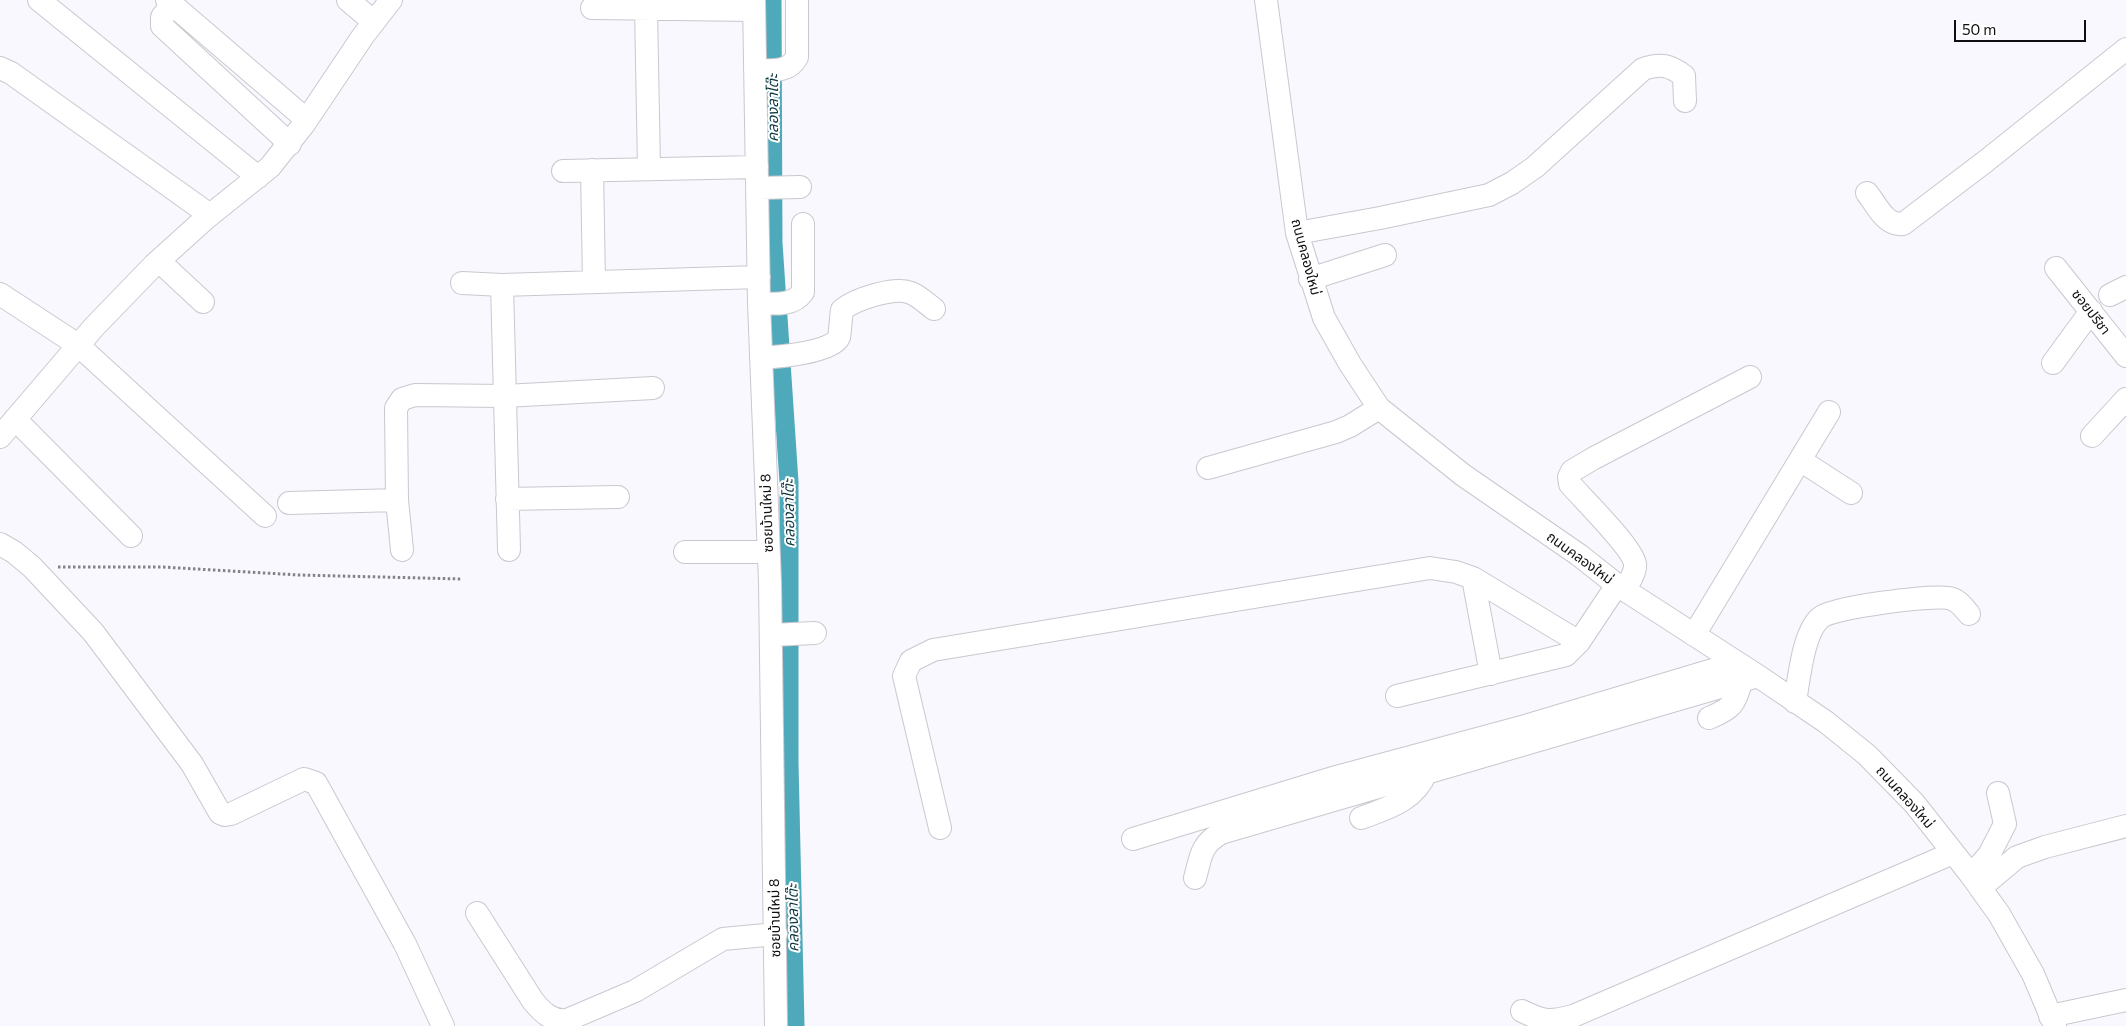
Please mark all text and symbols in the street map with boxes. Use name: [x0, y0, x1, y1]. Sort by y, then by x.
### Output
scale bar: [1956, 10, 2088, 42]
text: 50 m: [1962, 20, 1996, 38]
water label: คลองลาโต๊ะ: [764, 74, 782, 142]
street label: ถนนคลองใหม่: [1288, 217, 1324, 297]
street label: ซอยปรีชา: [2068, 286, 2114, 338]
street label: ซอยบ้านใหม่ 8: [757, 473, 777, 553]
water label: คลองลาโต๊ะ: [779, 479, 799, 547]
street label: ถนนคลองใหม่: [1543, 528, 1617, 588]
street label: ถนนคลองใหม่: [1872, 762, 1938, 832]
street label: ซอยบ้านใหม่ 8: [766, 878, 784, 958]
water label: คลองลาโต๊ะ: [783, 884, 803, 952]

